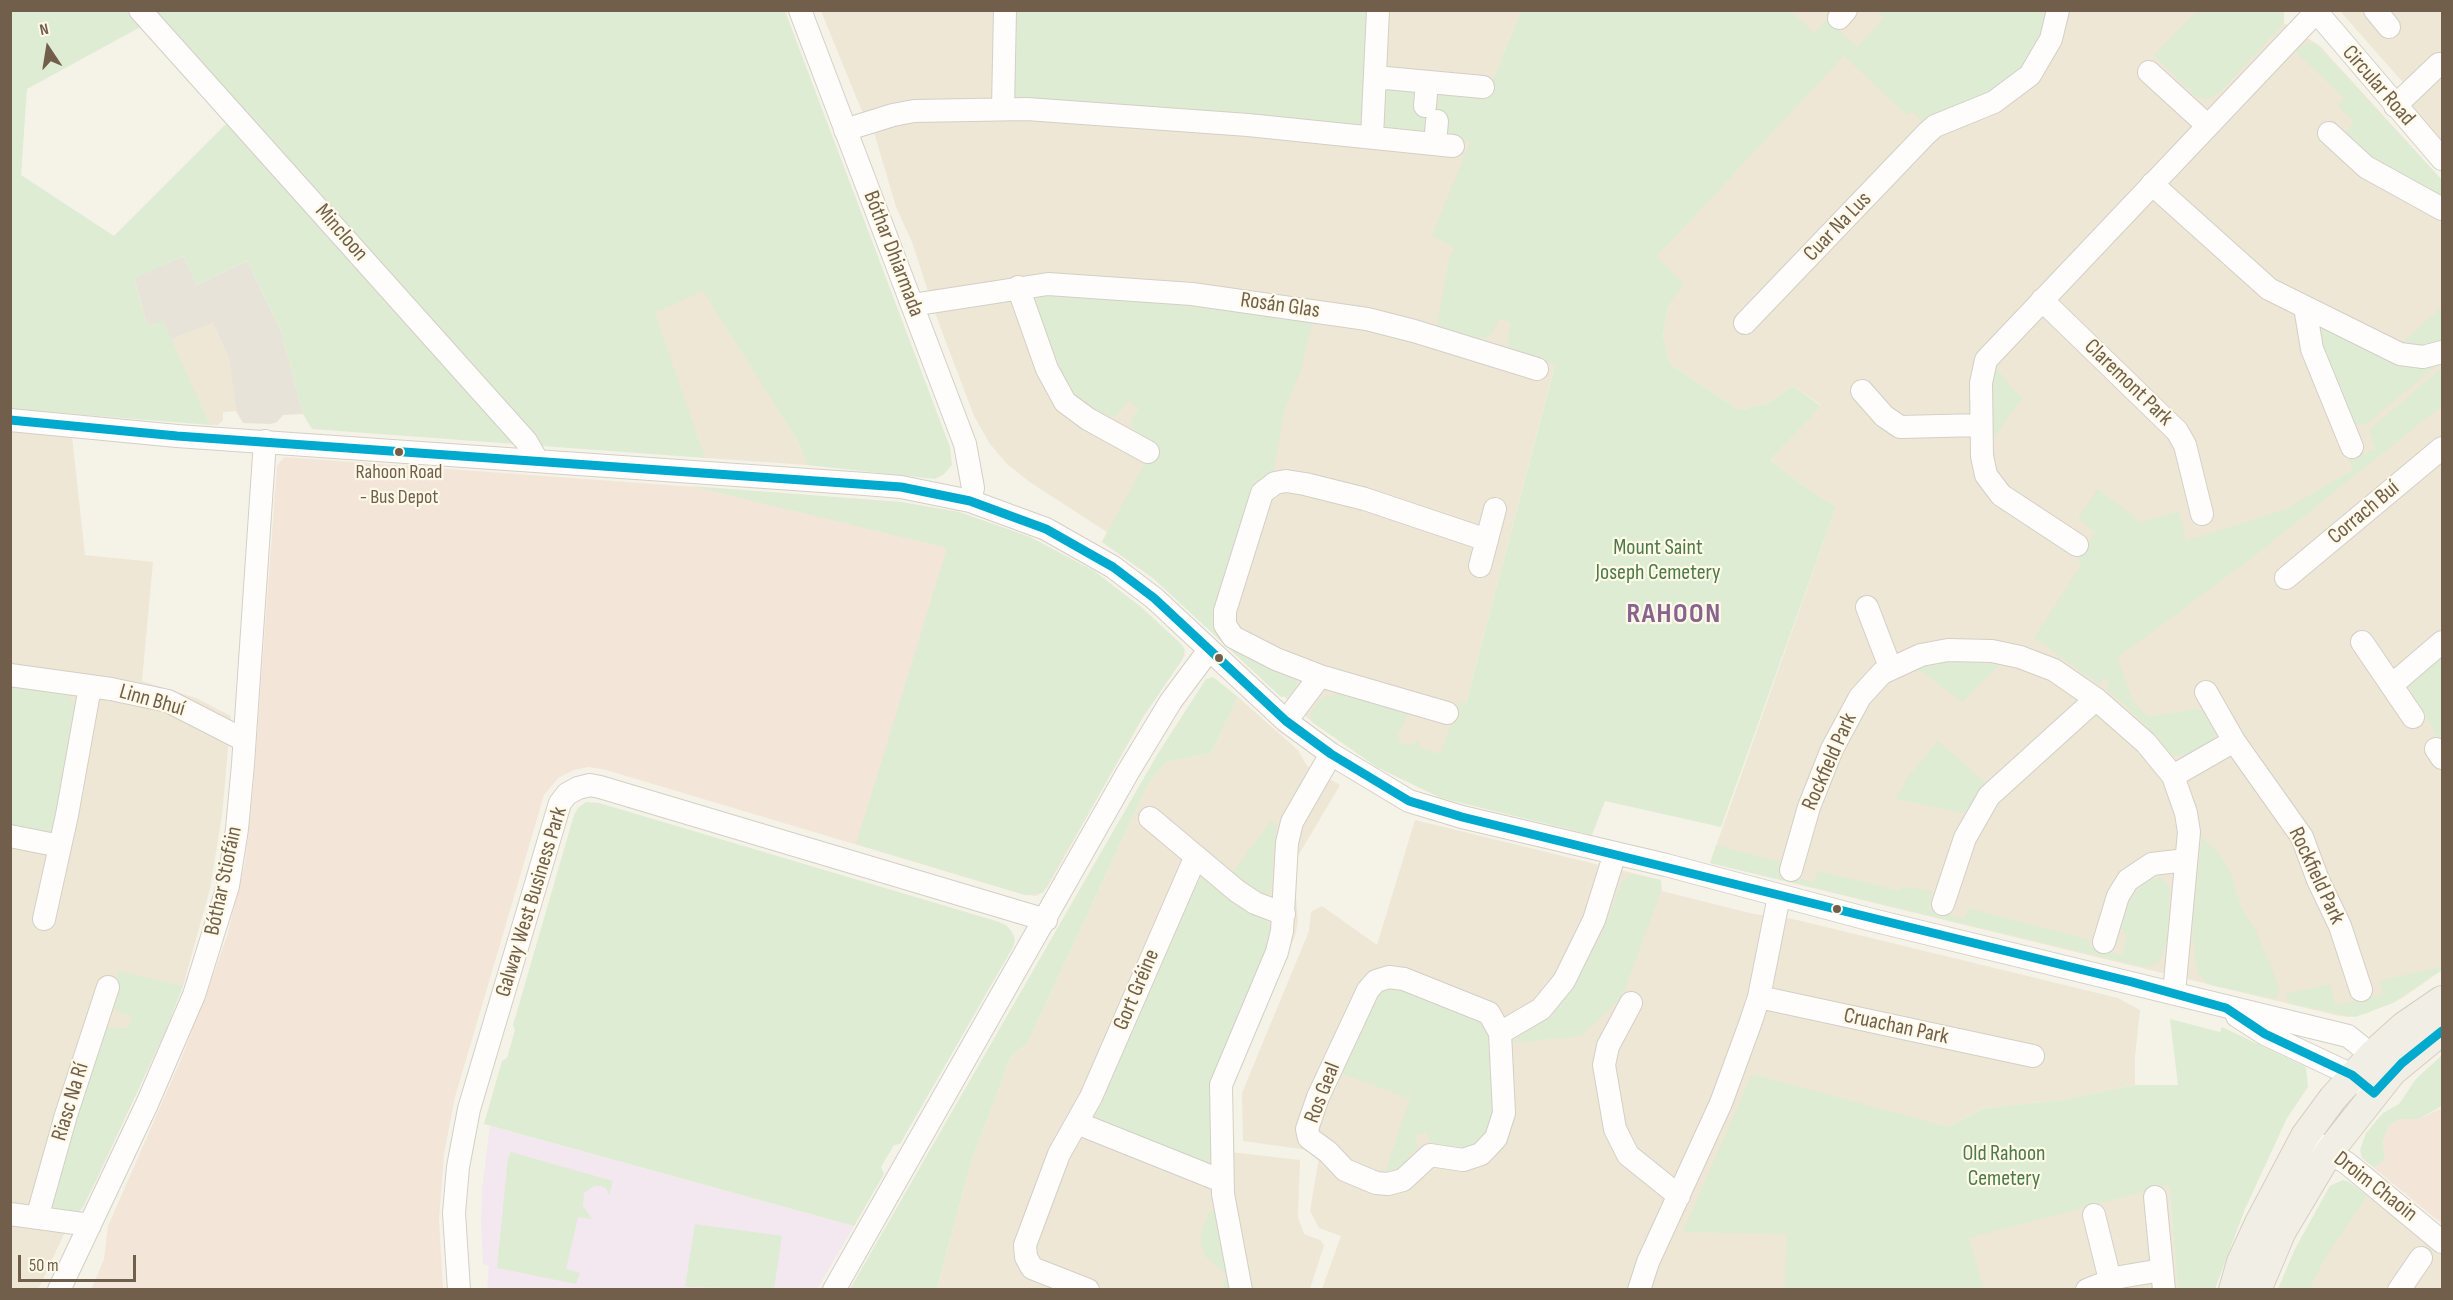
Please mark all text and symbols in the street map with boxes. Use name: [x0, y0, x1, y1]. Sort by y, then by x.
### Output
north arrow: [18, 18, 78, 78]
text: N: [38, 20, 50, 40]
street label: Circular Road: [2336, 40, 2420, 132]
street label: Bóthar Dhiarmada: [857, 187, 929, 321]
street label: Cuar Na Lus: [1798, 187, 1878, 267]
street label: Mincloon: [309, 199, 373, 267]
street label: Rosán Glas: [1239, 287, 1321, 325]
street label: Claremont Park: [2078, 334, 2178, 432]
marker: Rahoon Road - Bus Depot: [393, 446, 405, 458]
place label: Rahoon Road - Bus Depot: [356, 461, 442, 508]
street label: Corrach Buí: [2323, 476, 2405, 550]
park label: Mount Saint Joseph Cemetery: [1596, 535, 1720, 586]
district label: RAHOON: [1626, 598, 1722, 632]
unlabelled marker: [1213, 652, 1225, 664]
street label: Linn Bhuí: [116, 679, 188, 723]
street label: Rockfield Park: [1797, 709, 1863, 815]
street label: Galway West Business Park: [491, 804, 573, 1000]
street label: Rockfield Park: [2282, 823, 2350, 929]
street label: Bóthar Stiofáin: [200, 824, 248, 938]
unlabelled marker: [1831, 903, 1843, 915]
street label: Gort Gréine: [1108, 946, 1166, 1034]
street label: Cruachan Park: [1841, 1003, 1951, 1051]
street label: Ros Geal: [1299, 1059, 1347, 1127]
street label: Riasc Na Rí: [47, 1060, 95, 1144]
park label: Old Rahoon Cemetery: [1962, 1141, 2046, 1192]
street label: Droim Chaoin: [2328, 1146, 2422, 1228]
scale bar: [21, 1243, 140, 1281]
text: 50 m: [29, 1255, 59, 1276]

